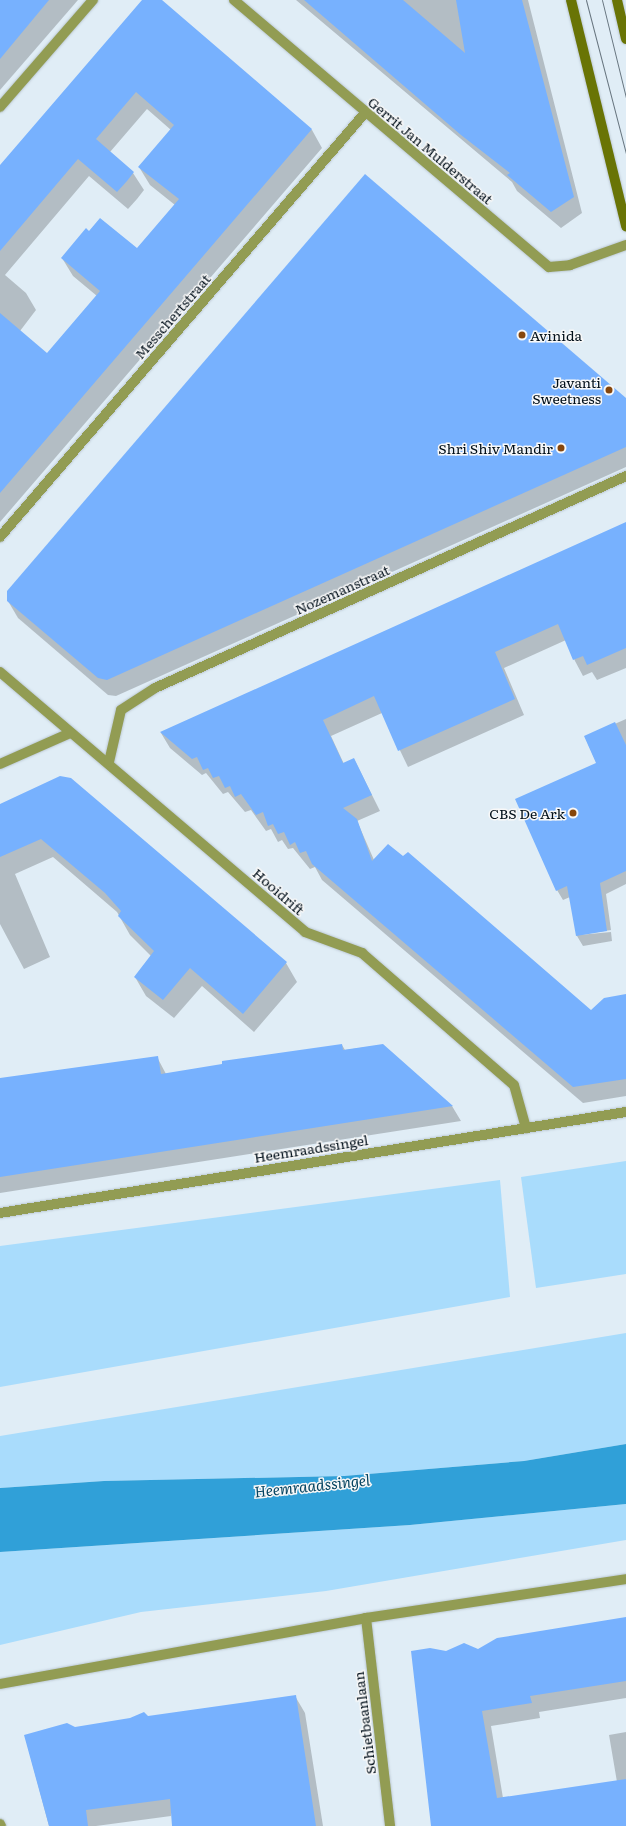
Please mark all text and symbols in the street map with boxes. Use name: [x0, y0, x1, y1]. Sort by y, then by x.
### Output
street label: Gerrit Jan Mulderstraat: [365, 93, 497, 207]
street label: Messchertstraat: [131, 270, 213, 362]
place label: Avinida: [530, 327, 582, 343]
marker: Avinida: [517, 330, 527, 340]
place label: Javanti Sweetness: [532, 374, 601, 406]
marker: Javanti Sweetness: [604, 385, 614, 395]
place label: Shri Shiv Mandir: [438, 440, 553, 456]
marker: Shri Shiv Mandir: [556, 443, 566, 453]
street label: Nozemanstraat: [292, 561, 392, 617]
place label: CBS De Ark: [489, 805, 565, 821]
marker: CBS De Ark: [568, 808, 578, 818]
street label: Hooidrift: [250, 864, 308, 918]
street label: Heemraadssingel: [253, 1131, 369, 1165]
water label: Heemraadssingel: [253, 1470, 371, 1500]
street label: Schietbaanlaan: [349, 1671, 379, 1775]

